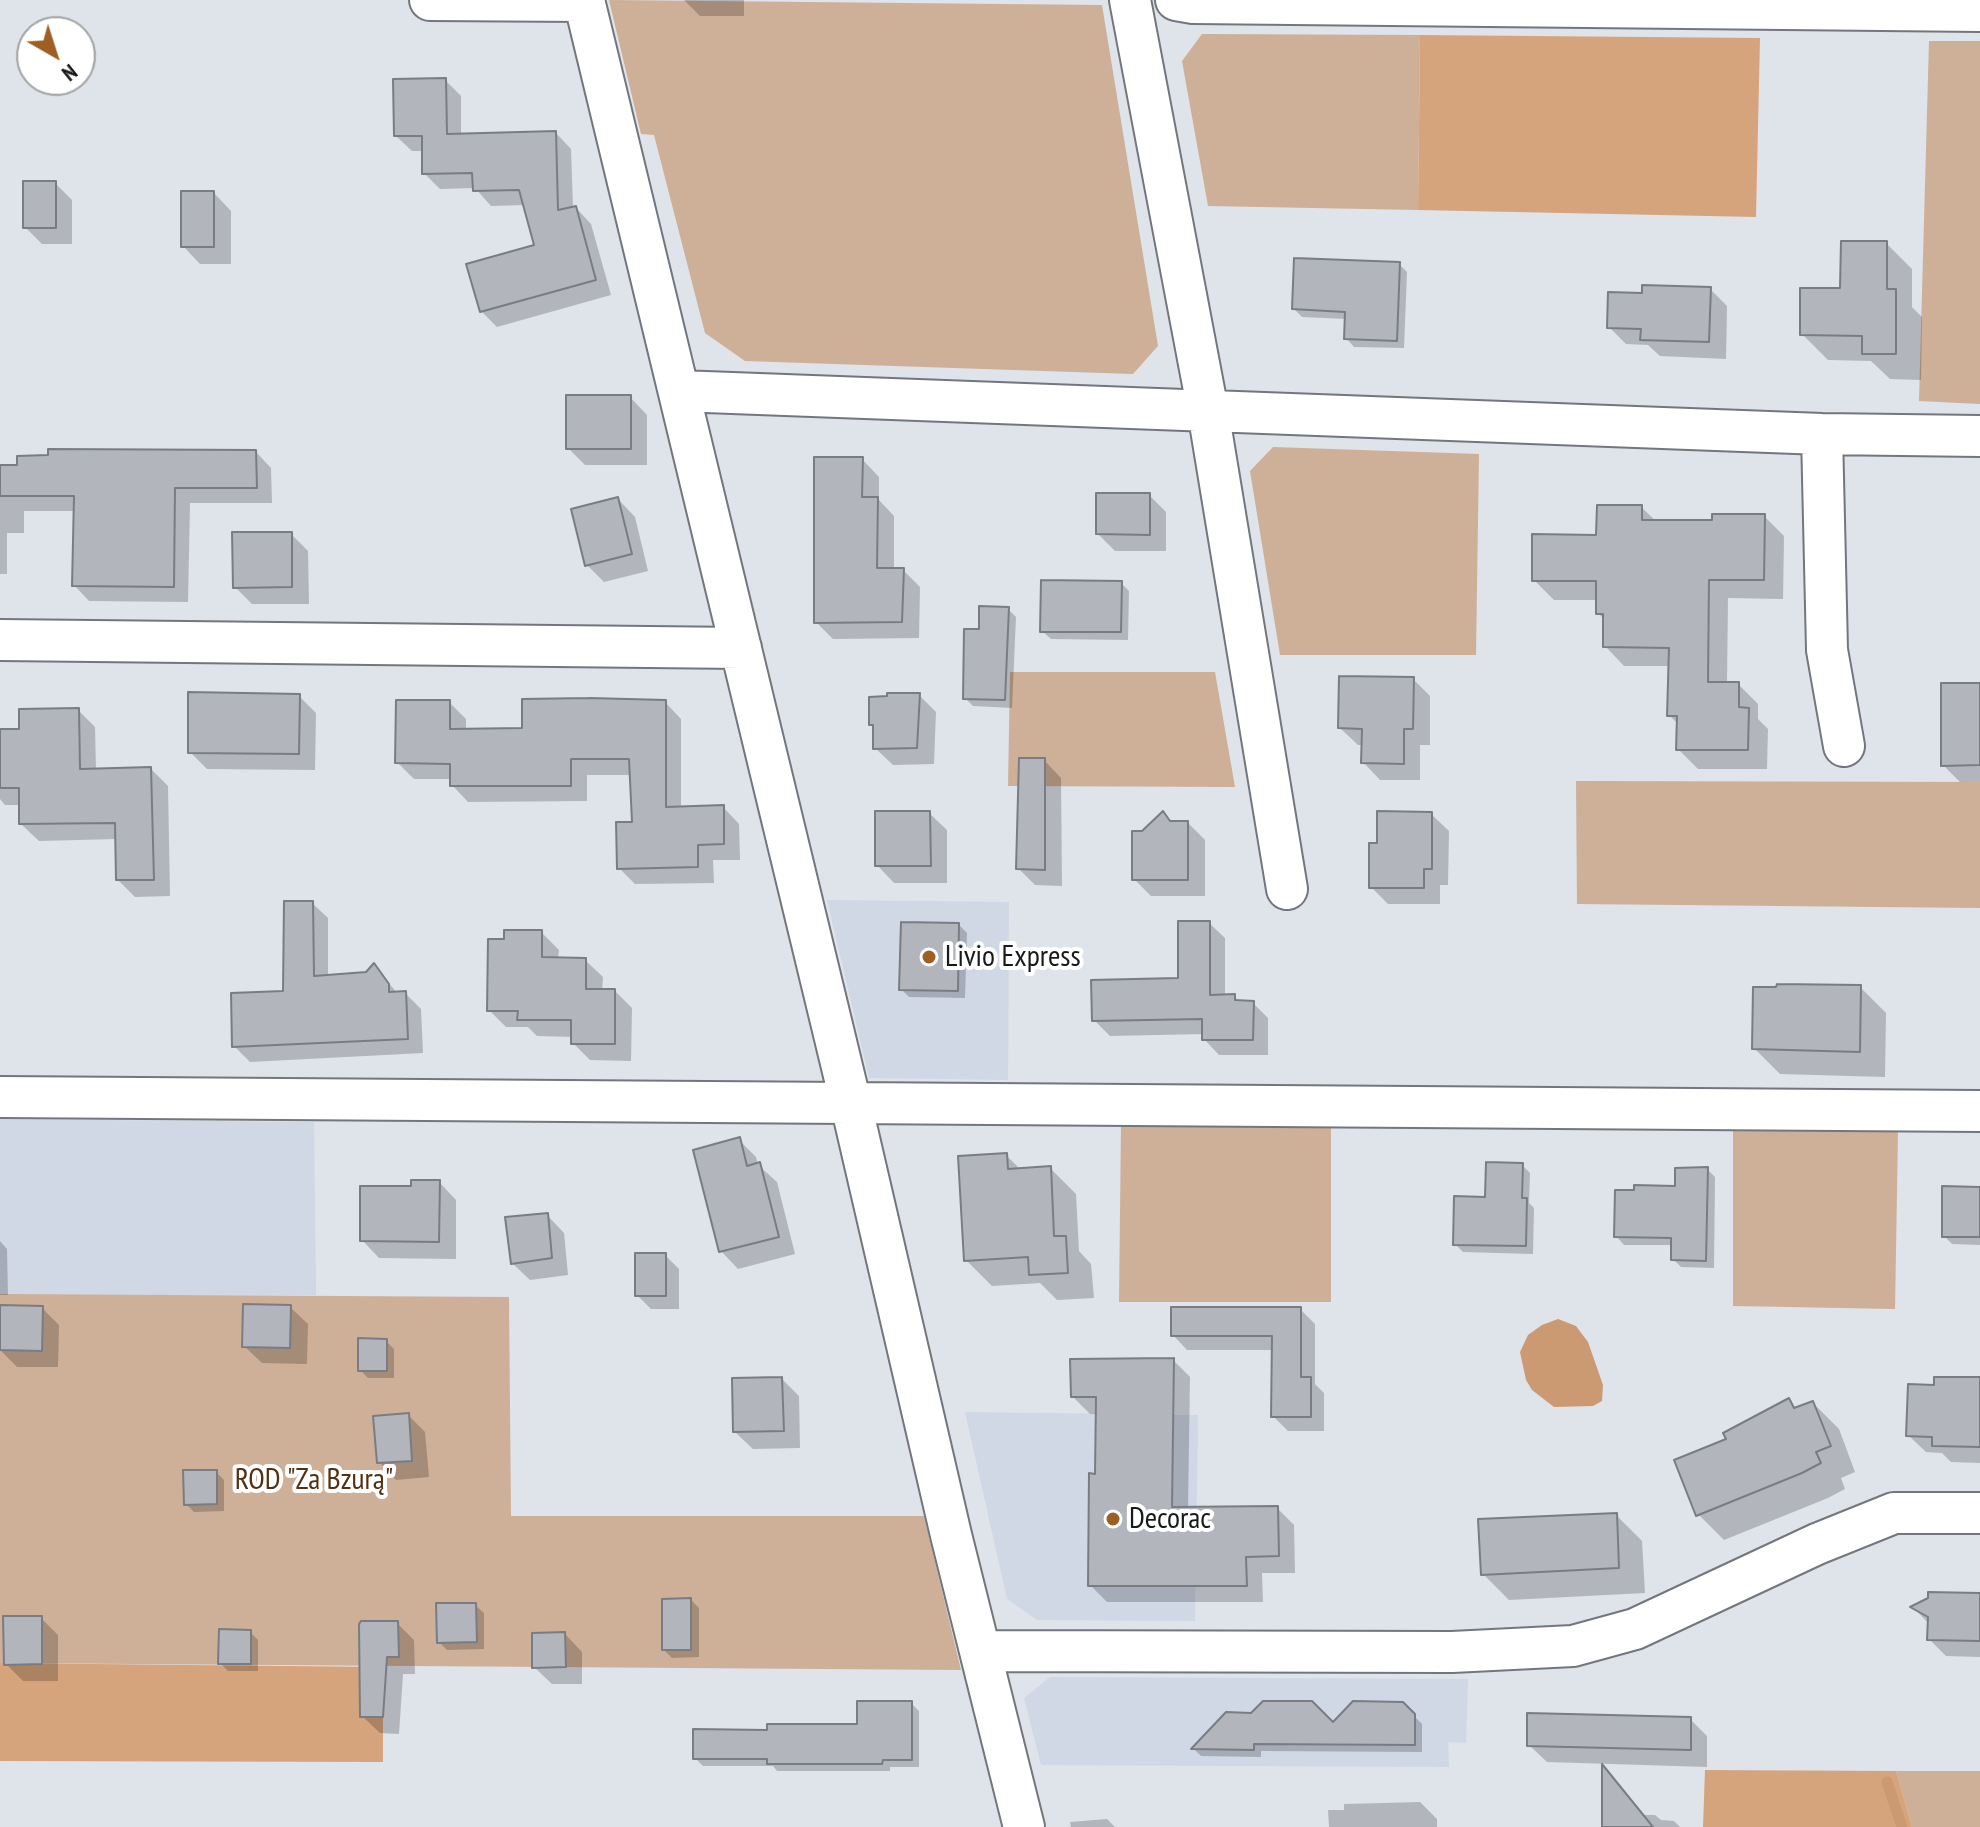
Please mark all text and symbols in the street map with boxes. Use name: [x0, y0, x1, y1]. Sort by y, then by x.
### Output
north arrow: [16, 16, 96, 96]
text: N: [56, 58, 83, 88]
place label: Livio Express: [945, 939, 1081, 975]
marker: Livio Express: [920, 948, 938, 966]
park label: ROD "Za Bzurą": [235, 1462, 393, 1498]
place label: Decorac: [1129, 1501, 1211, 1537]
marker: Decorac: [1104, 1510, 1122, 1528]

